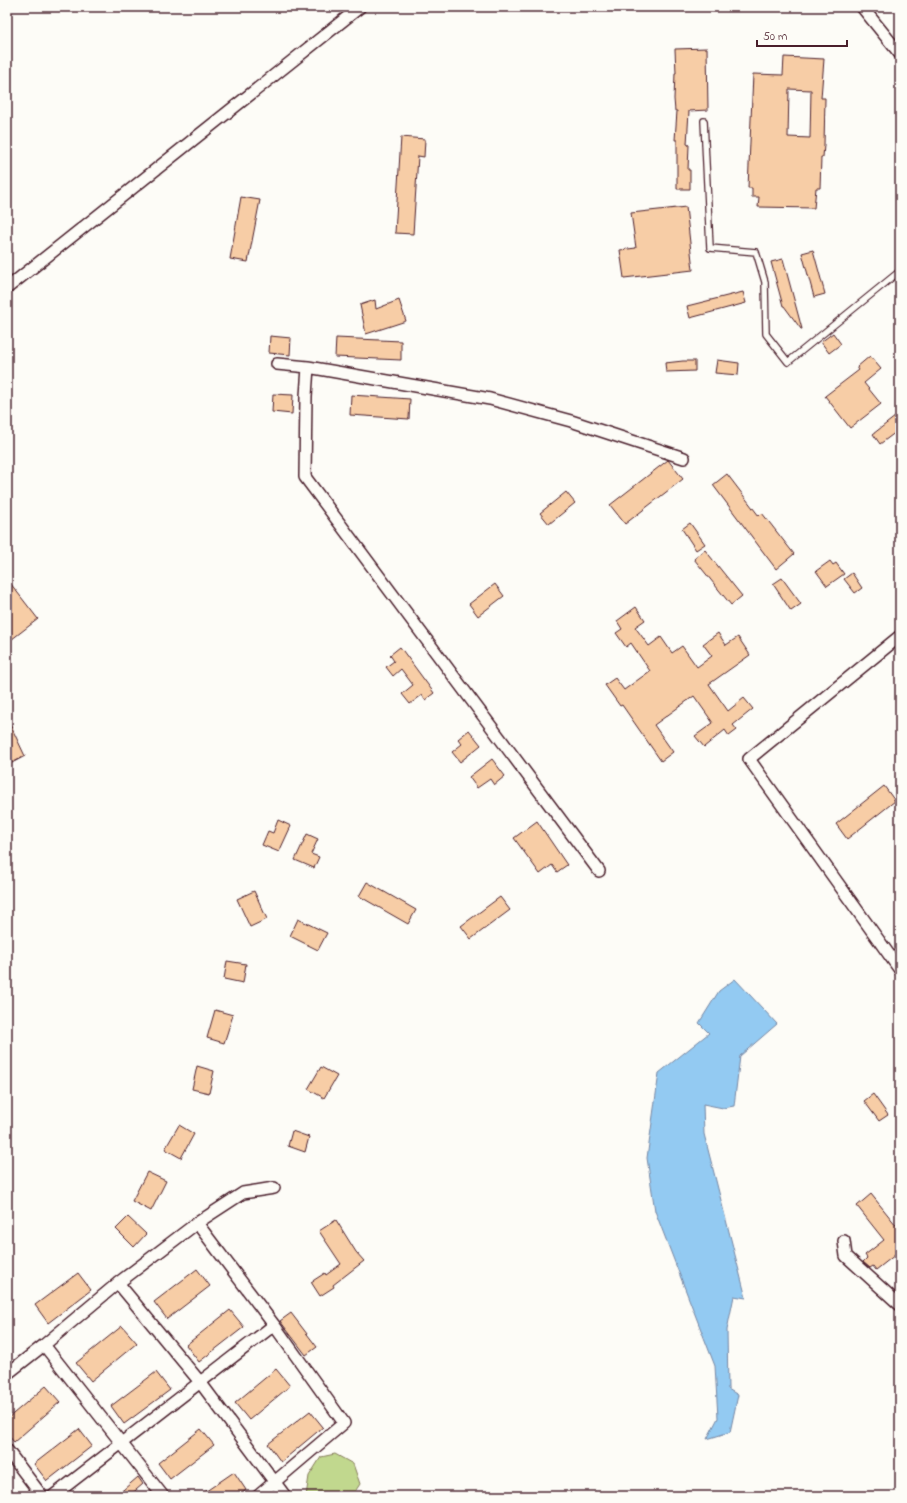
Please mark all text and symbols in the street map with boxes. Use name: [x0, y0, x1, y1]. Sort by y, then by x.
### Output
scale bar: [757, 22, 847, 48]
text: 50 m: [763, 28, 787, 46]

